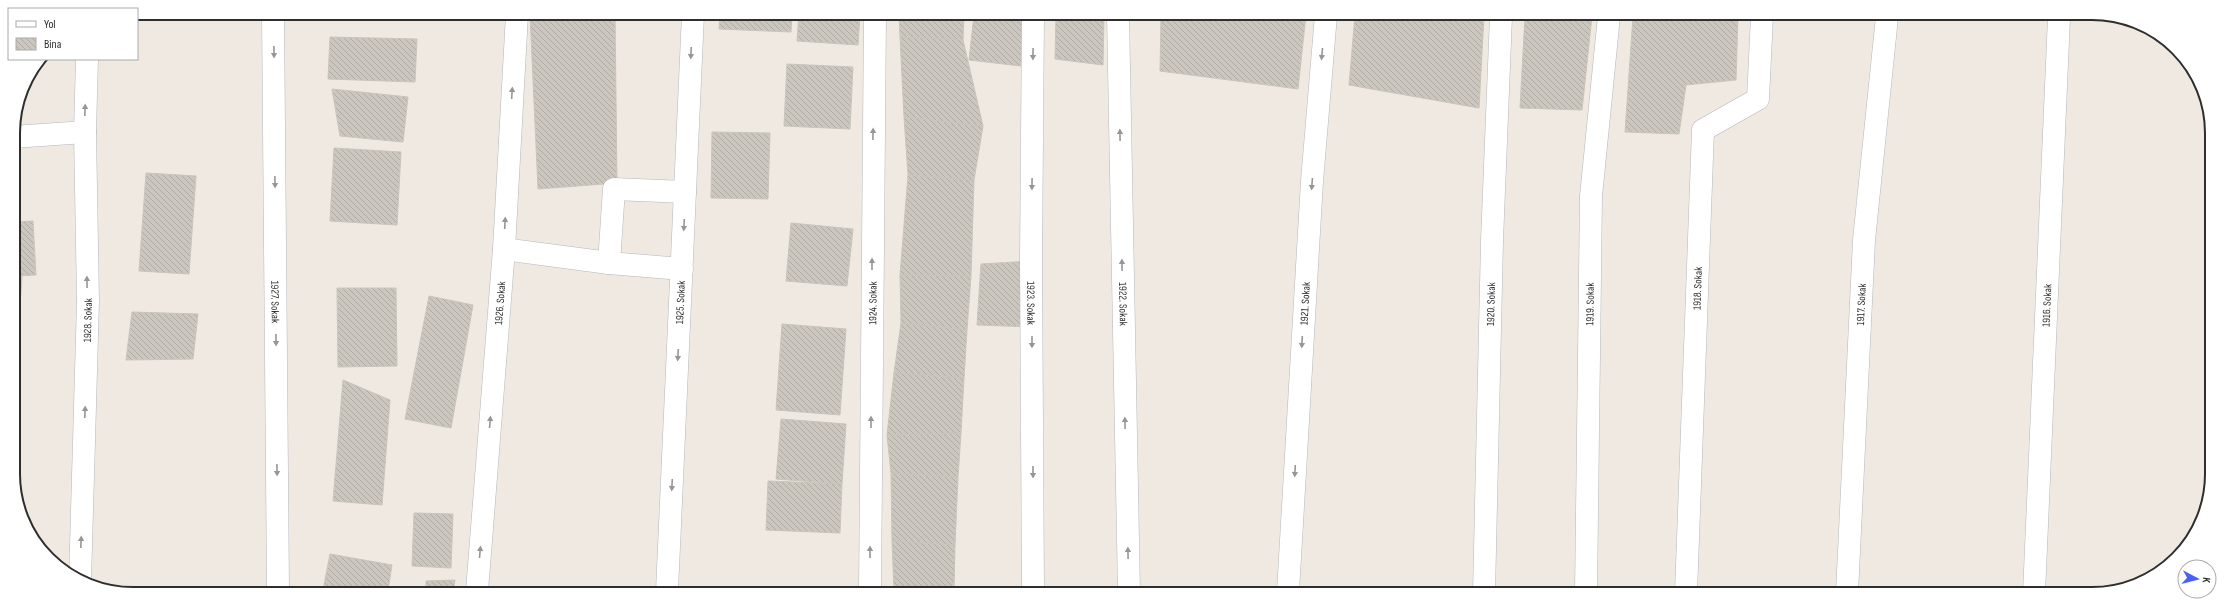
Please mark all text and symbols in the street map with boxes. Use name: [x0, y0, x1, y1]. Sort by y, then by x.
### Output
legend: [8, 8, 138, 60]
text: Yol: [44, 17, 56, 32]
text: Bina: [44, 37, 62, 52]
one-way arrow: [271, 46, 277, 59]
one-way arrow: [688, 47, 695, 59]
one-way arrow: [1030, 48, 1036, 61]
one-way arrow: [1319, 48, 1326, 60]
one-way arrow: [509, 87, 516, 99]
one-way arrow: [82, 103, 88, 116]
one-way arrow: [870, 127, 876, 140]
one-way arrow: [1117, 128, 1123, 141]
one-way arrow: [272, 176, 278, 189]
one-way arrow: [1029, 178, 1035, 191]
one-way arrow: [1308, 178, 1315, 190]
one-way arrow: [502, 217, 509, 229]
one-way arrow: [680, 219, 687, 231]
one-way arrow: [869, 257, 875, 270]
one-way arrow: [1119, 259, 1126, 271]
street label: 1918. Sokak: [1690, 266, 1705, 310]
one-way arrow: [84, 275, 90, 288]
street label: 1925. Sokak: [673, 279, 688, 324]
street label: 1926. Sokak: [492, 280, 508, 325]
street label: 1924. Sokak: [866, 280, 879, 325]
street label: 1927. Sokak: [269, 281, 282, 324]
street label: 1923. Sokak: [1025, 281, 1038, 326]
street label: 1921. Sokak: [1297, 281, 1313, 325]
street label: 1920. Sokak: [1484, 281, 1498, 326]
street label: 1922. Sokak: [1117, 282, 1130, 327]
street label: 1919. Sokak: [1583, 282, 1596, 326]
street label: 1917. Sokak: [1853, 282, 1868, 326]
street label: 1916. Sokak: [2039, 283, 2054, 327]
street label: 1928. Sokak: [80, 297, 95, 342]
one-way arrow: [273, 334, 279, 347]
one-way arrow: [1029, 336, 1035, 349]
one-way arrow: [1299, 336, 1306, 348]
one-way arrow: [675, 349, 681, 362]
one-way arrow: [81, 406, 88, 418]
one-way arrow: [868, 415, 874, 428]
one-way arrow: [487, 416, 494, 428]
one-way arrow: [1122, 417, 1129, 429]
one-way arrow: [274, 464, 280, 477]
one-way arrow: [1291, 465, 1298, 477]
one-way arrow: [1030, 466, 1036, 479]
one-way arrow: [669, 479, 675, 492]
one-way arrow: [78, 535, 84, 548]
one-way arrow: [867, 545, 873, 558]
one-way arrow: [477, 546, 484, 558]
one-way arrow: [1125, 546, 1131, 559]
north arrow: [2177, 559, 2217, 599]
text: K: [2200, 577, 2213, 584]

